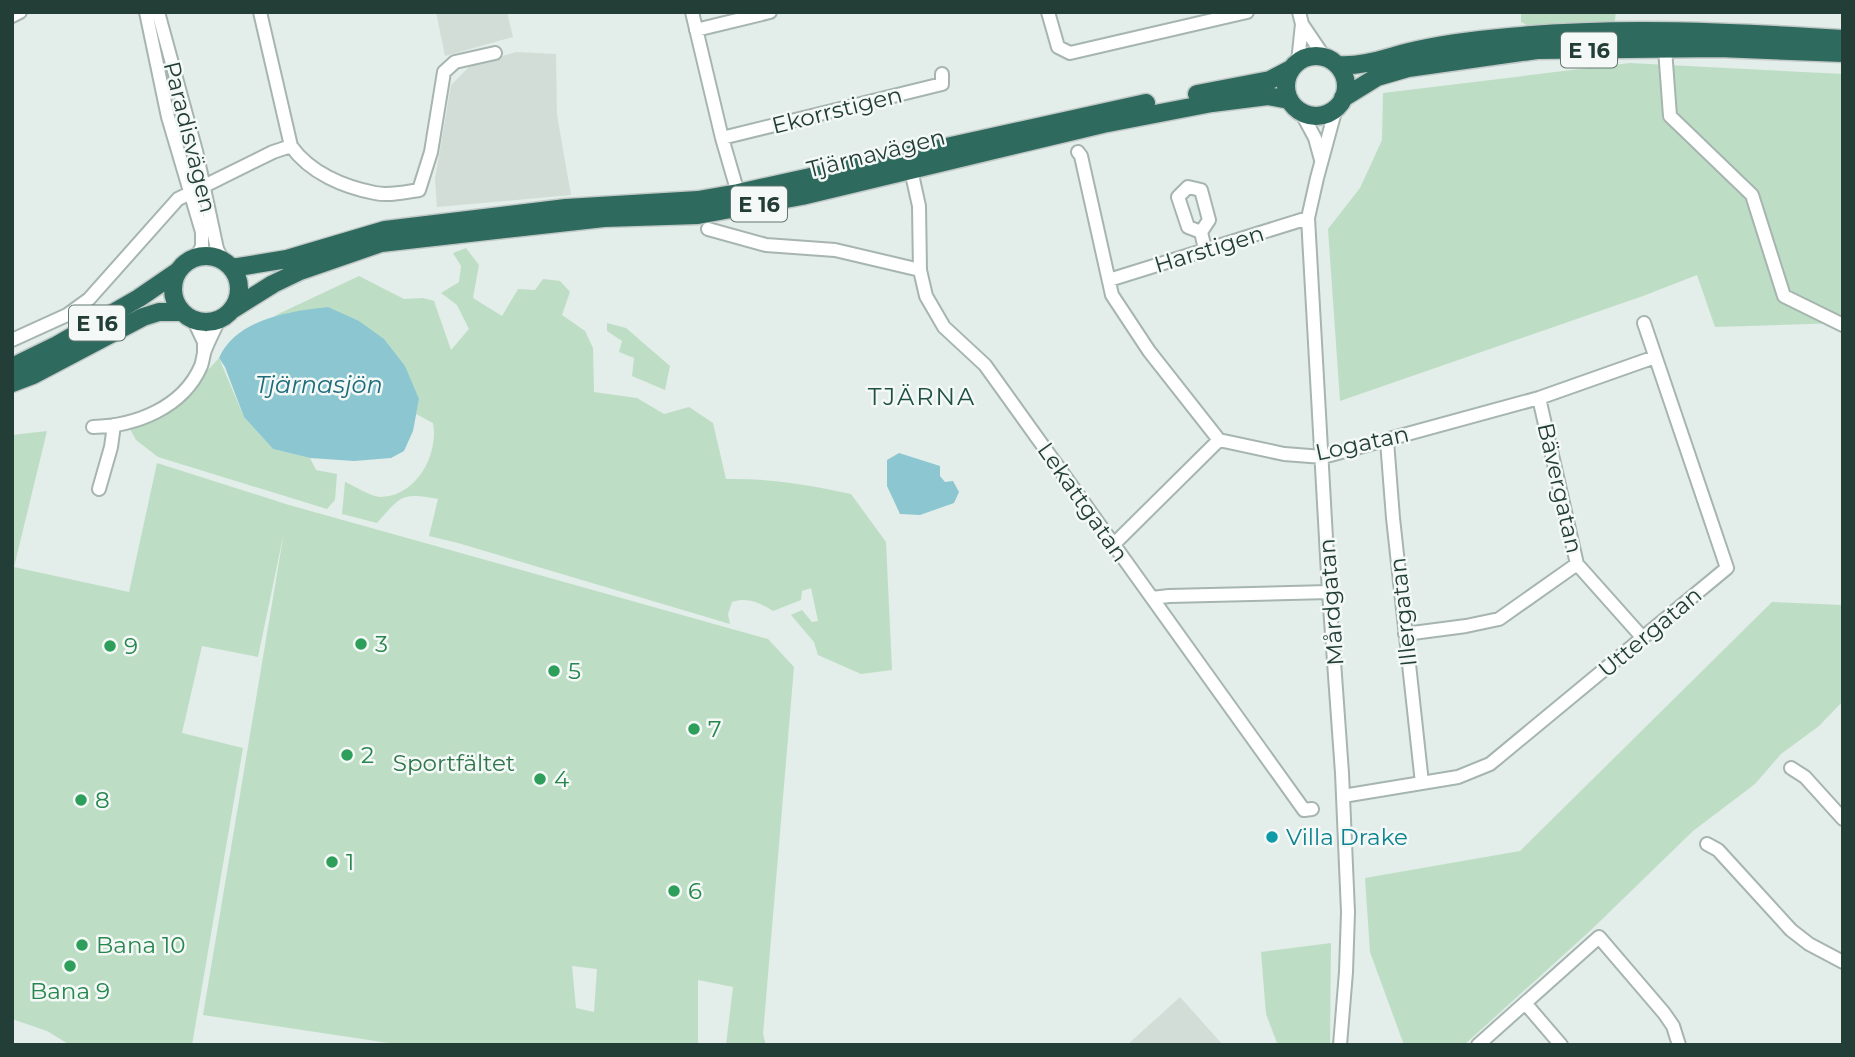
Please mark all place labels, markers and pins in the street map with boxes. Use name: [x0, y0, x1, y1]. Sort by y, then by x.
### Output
place label: 3: [375, 630, 388, 658]
place label: 9: [124, 632, 138, 660]
marker: 3: [353, 636, 369, 652]
marker: 9: [102, 638, 118, 654]
place label: 5: [568, 657, 581, 685]
marker: 5: [546, 663, 562, 679]
place label: 7: [708, 715, 722, 743]
marker: 7: [686, 721, 702, 737]
place label: 2: [361, 741, 374, 769]
marker: 2: [339, 747, 355, 763]
place label: 4: [554, 765, 569, 793]
marker: 4: [532, 771, 548, 787]
place label: 8: [95, 786, 110, 814]
marker: 8: [73, 792, 89, 808]
place label: Villa Drake: [1286, 823, 1408, 851]
marker: Villa Drake: [1264, 829, 1280, 845]
place label: 1: [346, 848, 354, 876]
marker: 1: [324, 854, 340, 870]
place label: 6: [688, 877, 702, 905]
marker: 6: [666, 883, 682, 899]
place label: Bana 10: [96, 931, 186, 959]
marker: Bana 10: [74, 937, 90, 953]
marker: Bana 9: [62, 958, 78, 974]
place label: Bana 9: [30, 977, 110, 1005]

